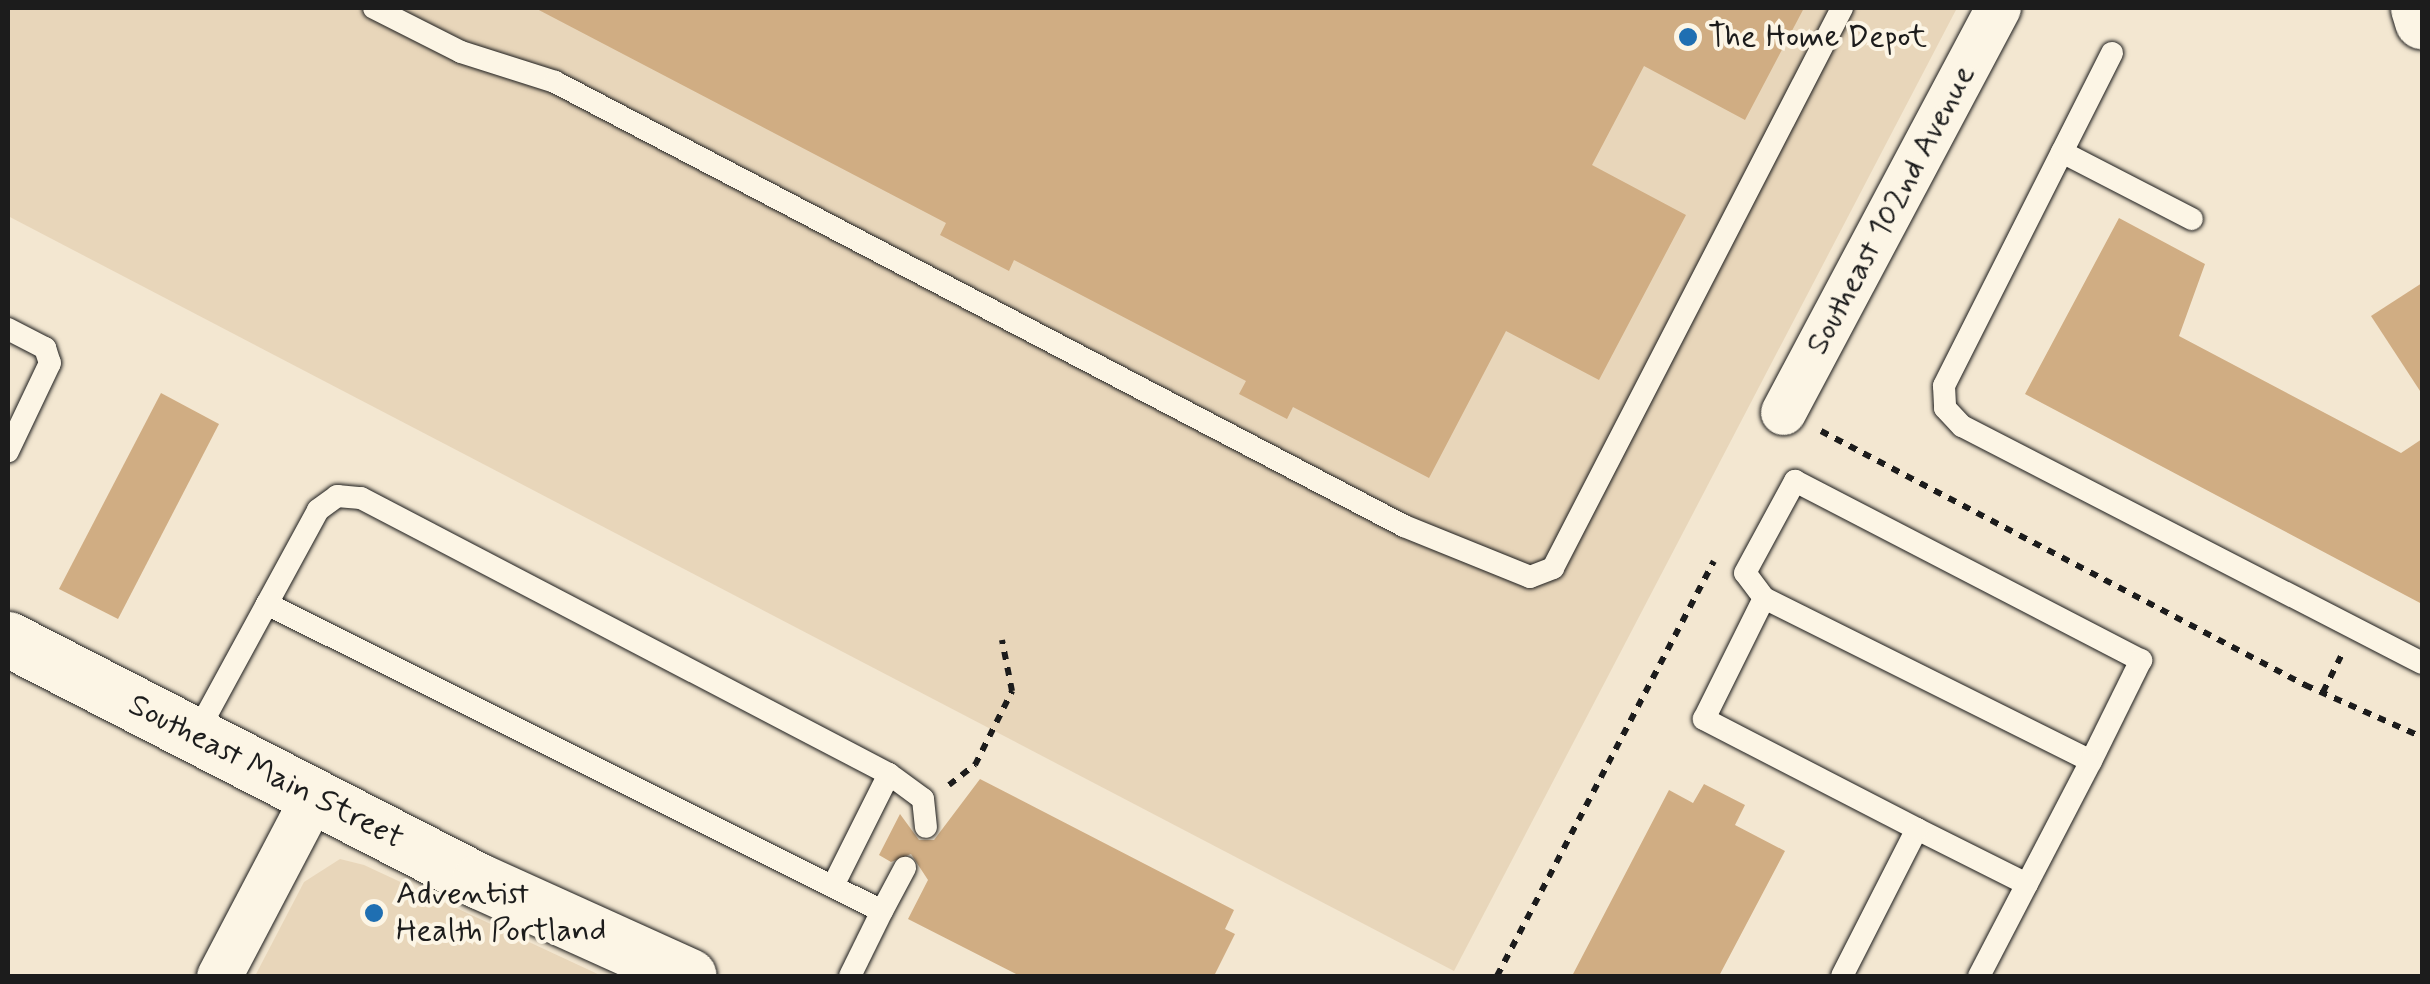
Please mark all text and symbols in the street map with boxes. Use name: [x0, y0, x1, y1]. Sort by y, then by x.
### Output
place label: The Home Depot: [1708, 18, 1929, 56]
marker: The Home Depot: [1677, 26, 1699, 48]
street label: Southeast 102nd Avenue: [1798, 58, 1984, 362]
street label: Southeast Main Street: [123, 686, 409, 858]
place label: Adventist Health Portland: [396, 876, 606, 951]
marker: Adventist Health Portland: [361, 900, 387, 926]

